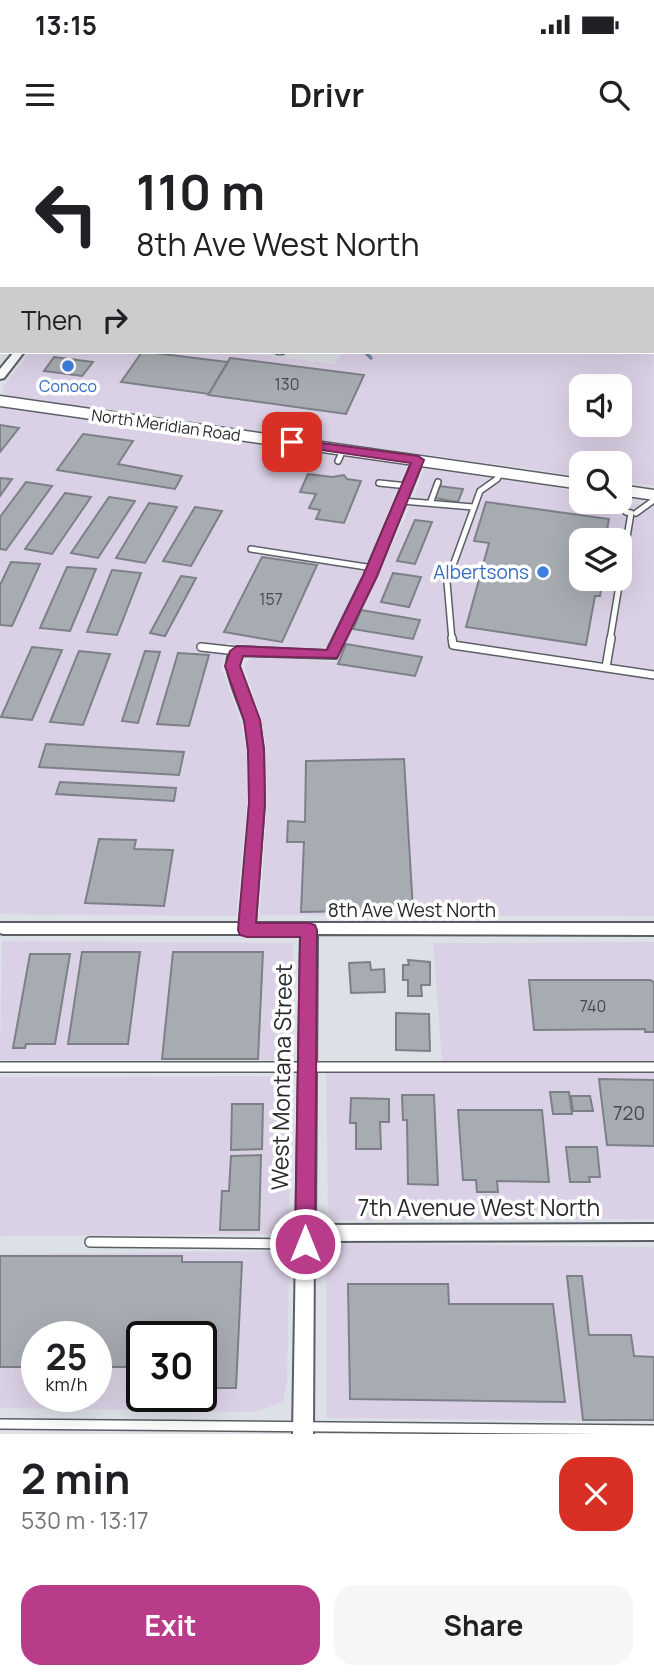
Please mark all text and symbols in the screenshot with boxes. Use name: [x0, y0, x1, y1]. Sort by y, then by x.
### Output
text: 13:15: [35, 7, 97, 43]
text: Drivr: [290, 73, 364, 117]
icon: menu: [21, 76, 59, 114]
icon: search: [595, 76, 633, 114]
text: 110 m: [136, 158, 265, 225]
icon: left: [21, 168, 112, 259]
text: 8th Ave West North: [136, 222, 419, 266]
icon: right: [96, 301, 134, 339]
text: Then: [21, 302, 82, 338]
marker: Conoco: [60, 358, 76, 374]
house number: 130: [275, 373, 299, 395]
map controls: [569, 374, 632, 591]
button: sound: [569, 374, 632, 437]
place label: Conoco: [39, 375, 97, 397]
street label: North Meridian Road: [90, 404, 242, 446]
pin: [262, 412, 322, 472]
icon: arrive: [273, 423, 311, 461]
button: search: [569, 451, 632, 514]
button: layers: [569, 528, 632, 591]
place label: Albertsons: [433, 559, 529, 585]
marker: Albertsons: [535, 564, 551, 580]
house number: 157: [259, 588, 283, 610]
street label: 8th Ave West North: [328, 897, 496, 923]
street label: West Montana Street: [263, 963, 299, 1191]
house number: 740: [580, 995, 606, 1017]
house number: 720: [613, 1100, 645, 1126]
street label: 7th Avenue West North: [358, 1191, 600, 1223]
position arrow: [268, 1207, 342, 1281]
speed limit sign: 30: [126, 1321, 217, 1412]
text: 25: [46, 1333, 87, 1381]
text: km/h: [46, 1372, 87, 1396]
text: 2 min: [21, 1449, 130, 1507]
button: close: [559, 1457, 633, 1531]
text: 530 m · 13:17: [21, 1504, 149, 1536]
button: Exit: [21, 1585, 320, 1665]
button: Share: [334, 1585, 633, 1665]

